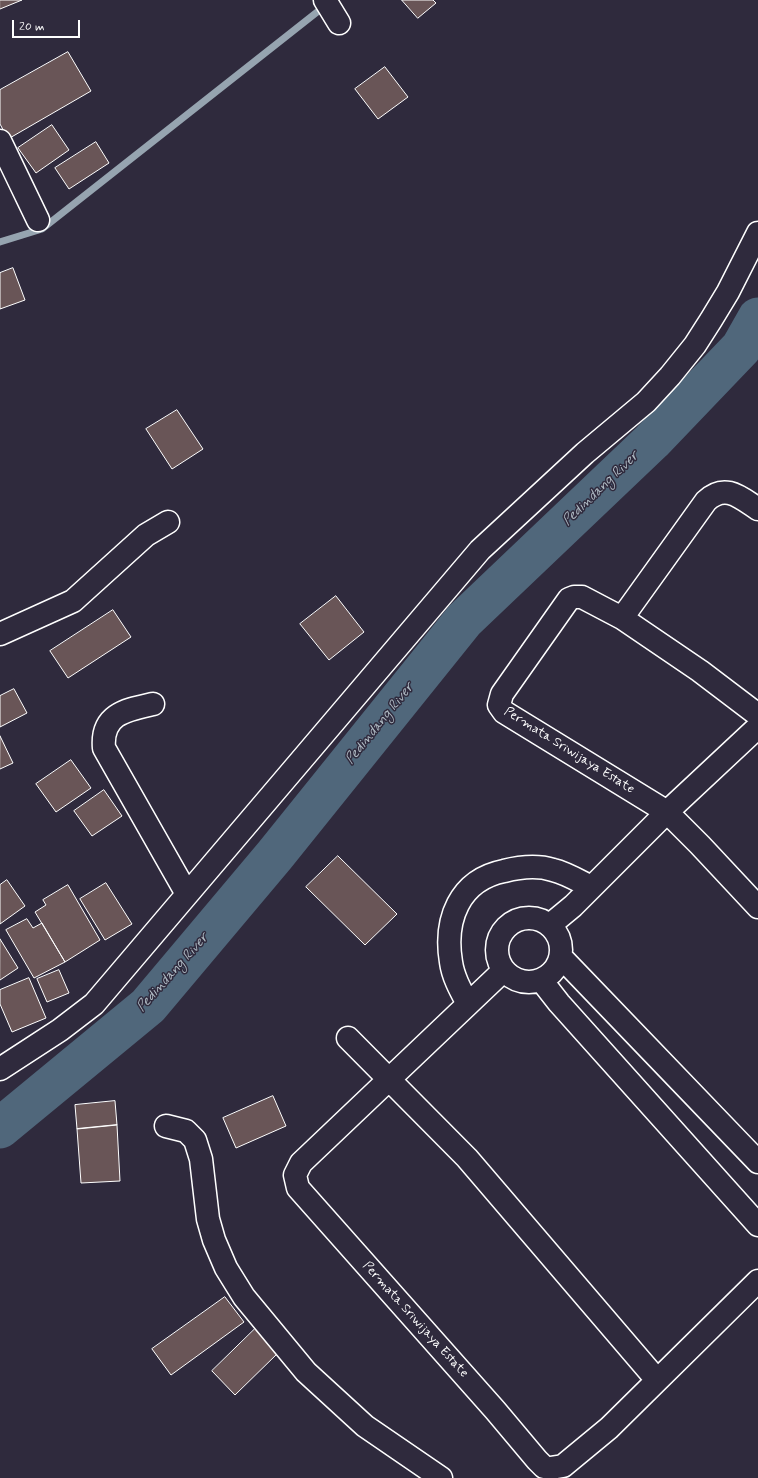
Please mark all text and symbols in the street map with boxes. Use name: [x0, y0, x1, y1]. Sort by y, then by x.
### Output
scale bar: [14, 12, 82, 38]
text: 20 m: [19, 19, 45, 35]
water label: Pedindang River: [559, 448, 643, 530]
water label: Pedindang River: [342, 680, 418, 768]
street label: Permata Sriwijaya Estate: [501, 704, 637, 798]
water label: Pedindang River: [133, 930, 213, 1016]
street label: Permata Sriwijaya Estate: [359, 1259, 471, 1381]

